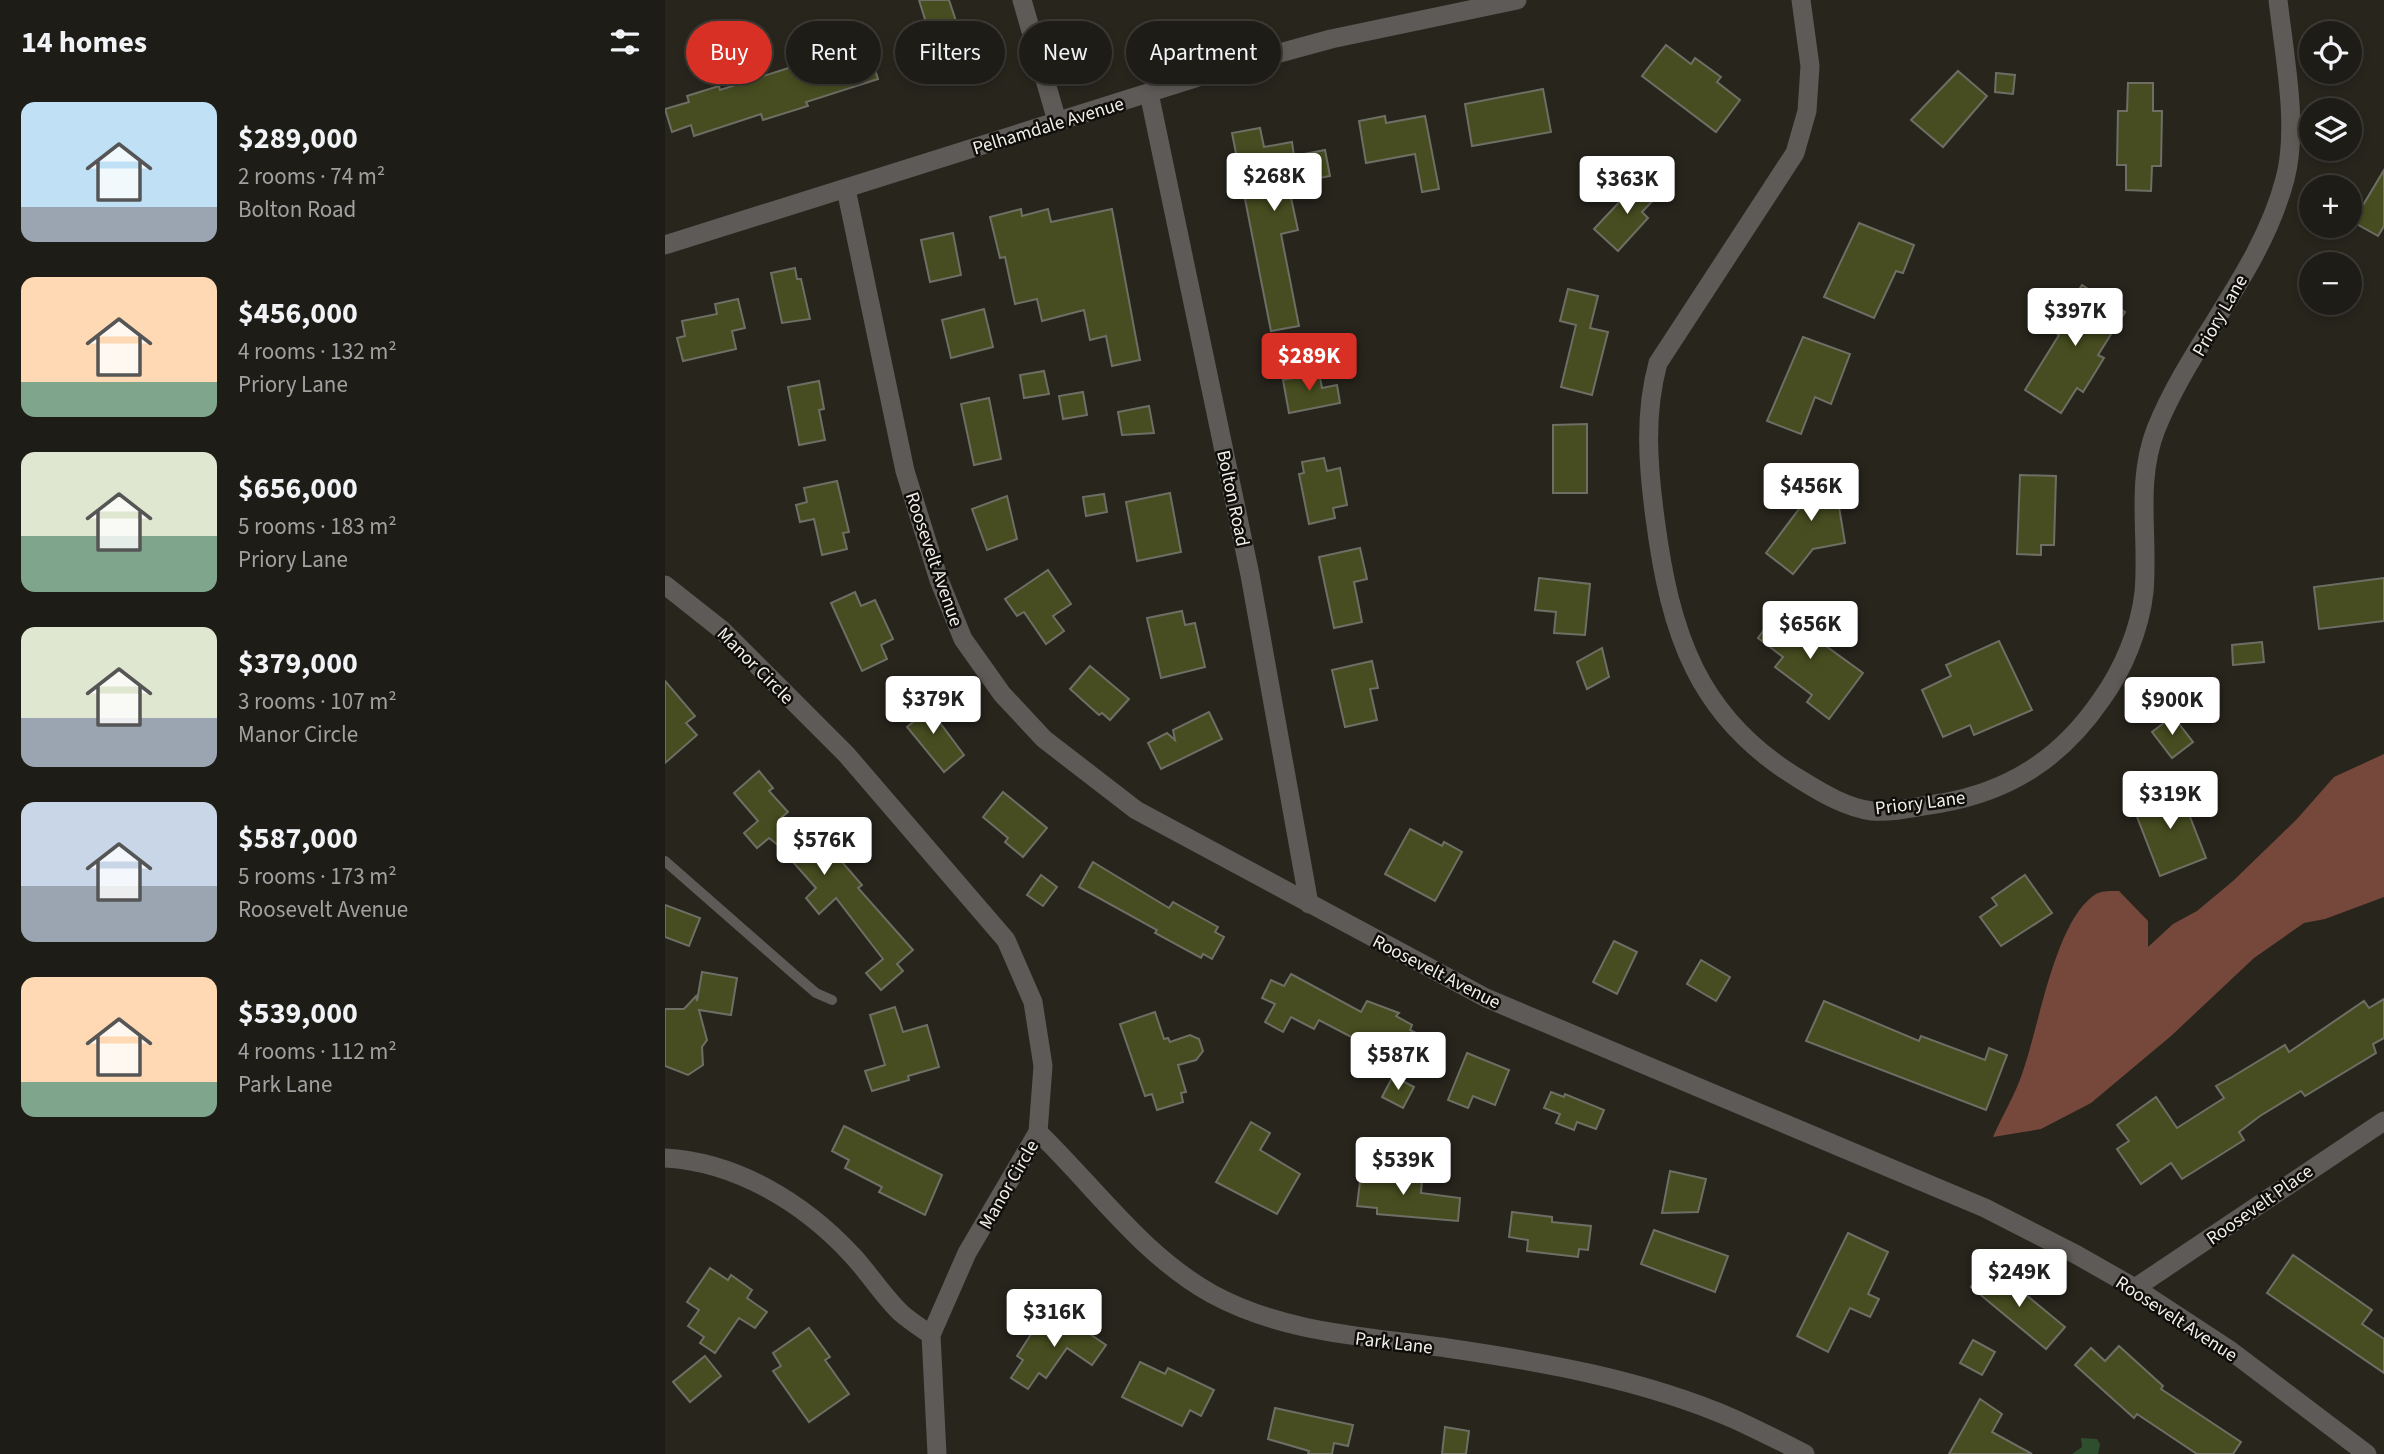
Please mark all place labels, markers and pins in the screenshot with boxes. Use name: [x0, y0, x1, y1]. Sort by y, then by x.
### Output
pin: $268K: [1225, 154, 1323, 213]
pin: $363K: [1578, 156, 1676, 216]
pin: $397K: [2026, 288, 2124, 348]
pin: $289K: [1260, 334, 1358, 393]
pin: $456K: [1762, 463, 1860, 523]
pin: $656K: [1761, 602, 1859, 661]
pin: $379K: [884, 676, 982, 736]
pin: $900K: [2123, 678, 2221, 737]
pin: $319K: [2121, 772, 2219, 831]
pin: $576K: [775, 818, 873, 877]
pin: $587K: [1349, 1032, 1447, 1092]
pin: $539K: [1354, 1138, 1452, 1197]
pin: $249K: [1970, 1250, 2068, 1309]
pin: $316K: [1005, 1290, 1103, 1349]

